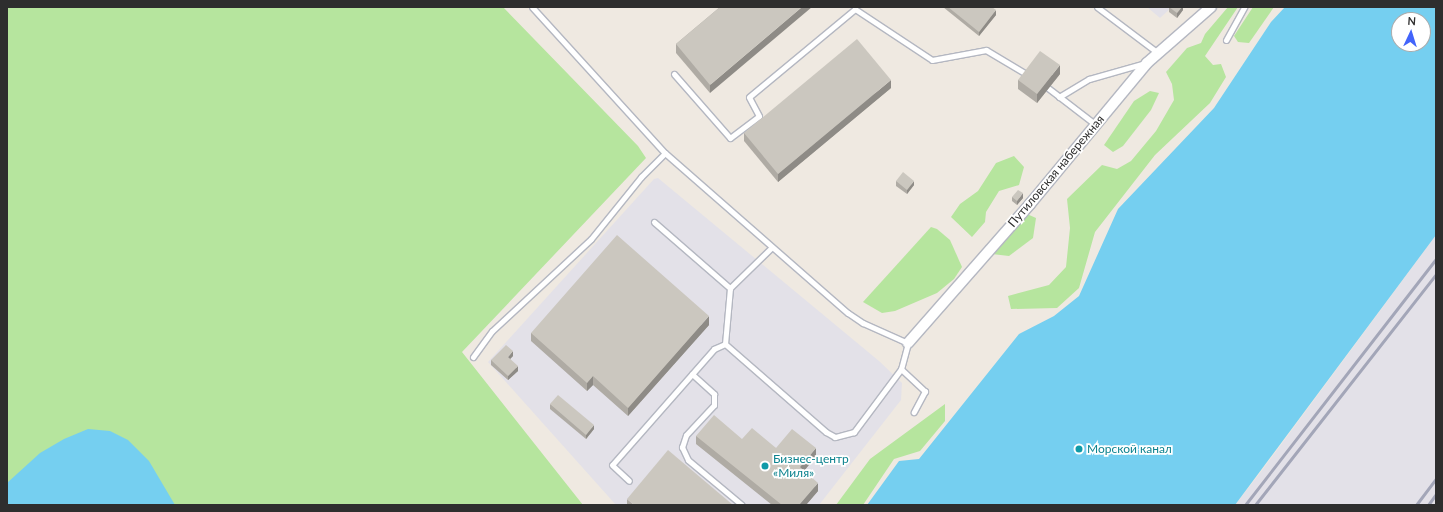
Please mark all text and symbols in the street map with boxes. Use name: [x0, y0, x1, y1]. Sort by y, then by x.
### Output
north arrow: [1391, 12, 1431, 52]
text: N: [1407, 14, 1416, 27]
street label: Путиловская набережная: [1005, 112, 1107, 230]
place label: Морской канал: [1087, 442, 1172, 456]
marker: Морской канал: [1074, 444, 1084, 454]
place label: Бизнес-центр «Миля»: [773, 452, 849, 480]
marker: Бизнес-центр «Миля»: [760, 461, 770, 471]

